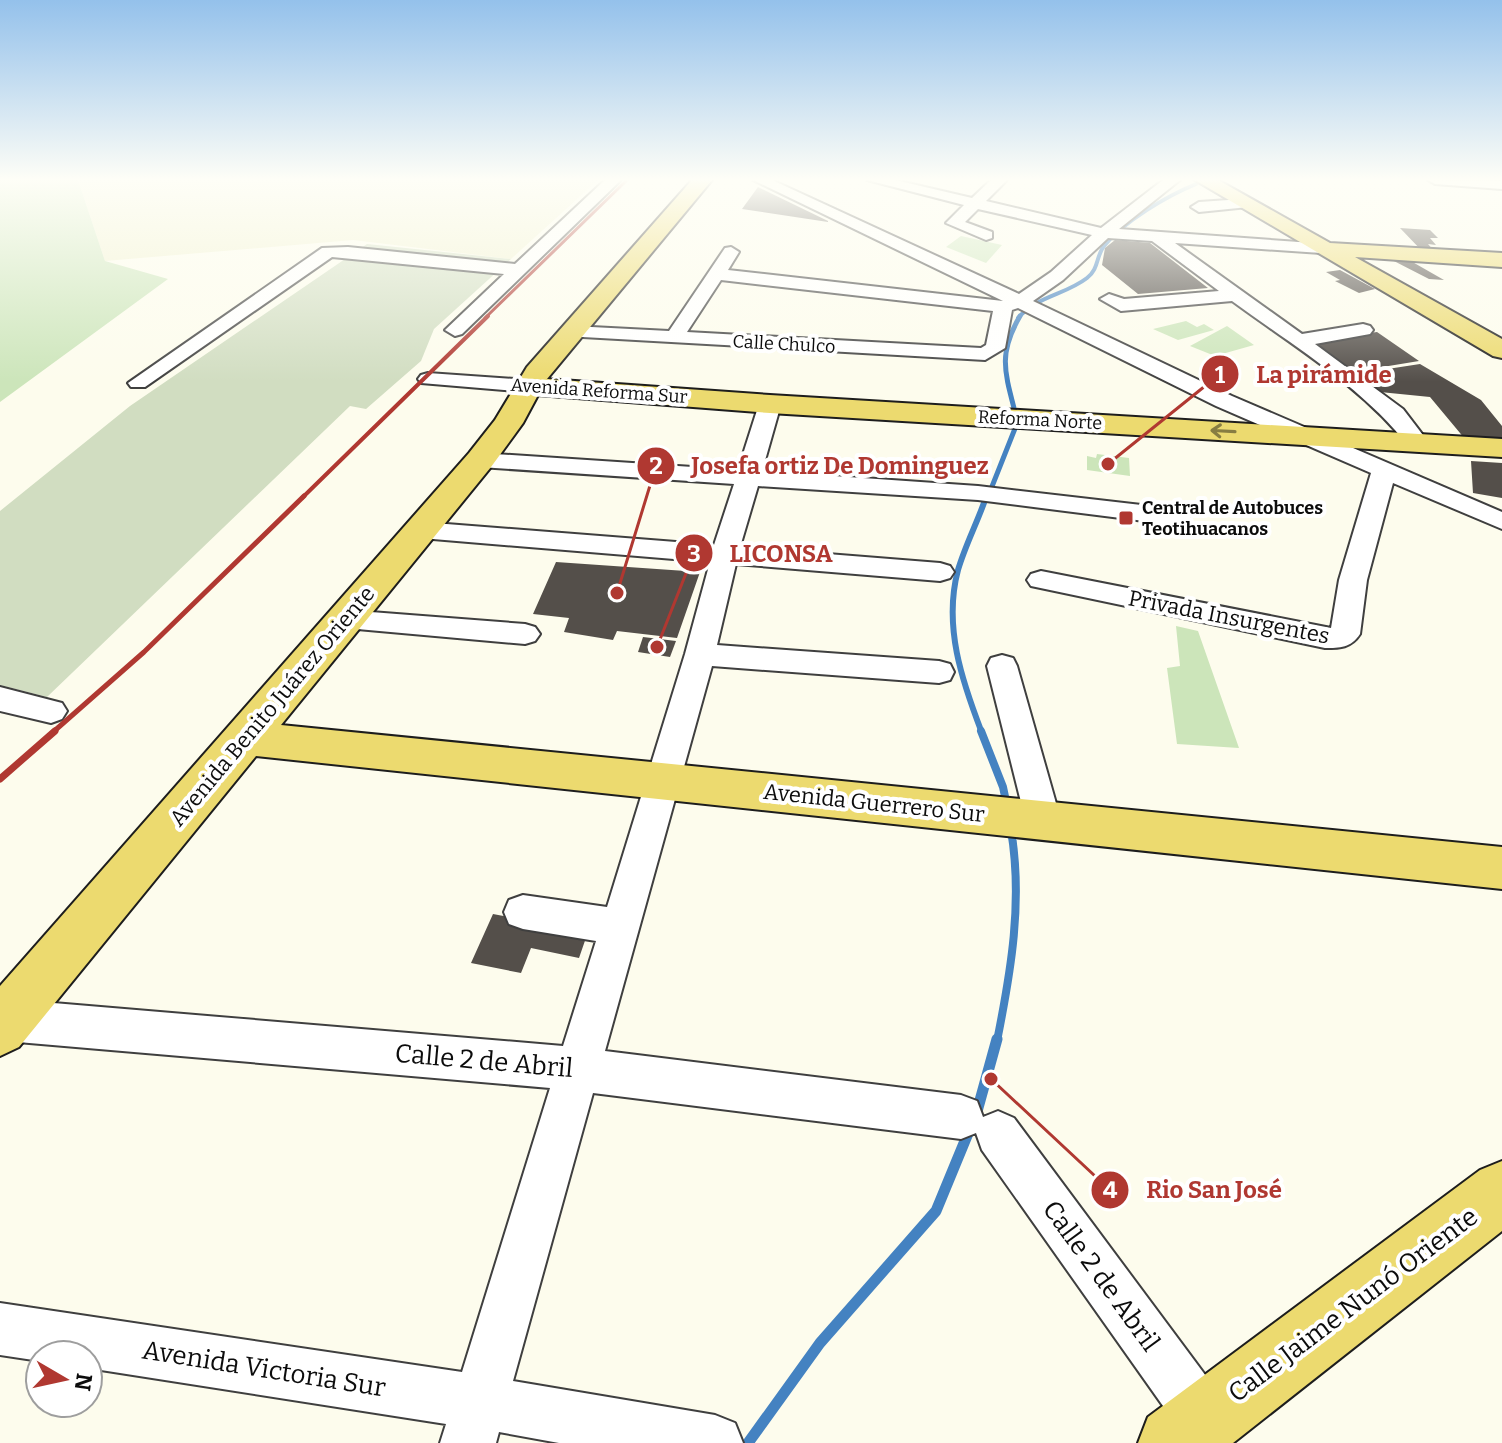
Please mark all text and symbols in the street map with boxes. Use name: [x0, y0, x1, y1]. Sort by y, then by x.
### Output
street label: Calle Chulco: [732, 330, 836, 358]
callout: La pirámide: [1200, 350, 1407, 398]
text: 1: [1215, 361, 1226, 389]
text: La pirámide: [1256, 361, 1392, 389]
street label: Avenida Reforma Sur: [510, 374, 688, 408]
street label: Reforma Norte: [977, 406, 1103, 434]
one-way arrow: [1210, 423, 1237, 438]
callout: Josefa ortiz De Dominguez: [636, 442, 1005, 490]
text: 2: [649, 452, 663, 480]
text: Josefa ortiz De Dominguez: [689, 452, 989, 480]
place label: Central de Autobuces Teotihuacanos: [1142, 497, 1323, 540]
marker: Central de Autobuces Teotihuacanos: [1117, 509, 1135, 527]
callout: LICONSA: [674, 529, 849, 577]
text: 3: [687, 540, 701, 568]
text: LICONSA: [729, 540, 834, 568]
street label: Avenida Benito Juárez Oriente: [164, 580, 380, 832]
street label: Privada Insurgentes: [1126, 584, 1332, 650]
street label: Avenida Guerrero Sur: [762, 778, 986, 828]
street label: Calle 2 de Abril: [394, 1038, 574, 1084]
callout: Rio San José: [1090, 1166, 1298, 1214]
text: 4: [1103, 1176, 1118, 1204]
text: Rio San José: [1146, 1176, 1282, 1204]
street label: Calle 2 de Abril: [1036, 1195, 1166, 1357]
street label: Calle Jaime Nunó Oriente: [1222, 1201, 1484, 1409]
street label: Avenida Victoria Sur: [140, 1334, 388, 1404]
north arrow: [24, 1339, 104, 1419]
text: N: [69, 1372, 98, 1393]

